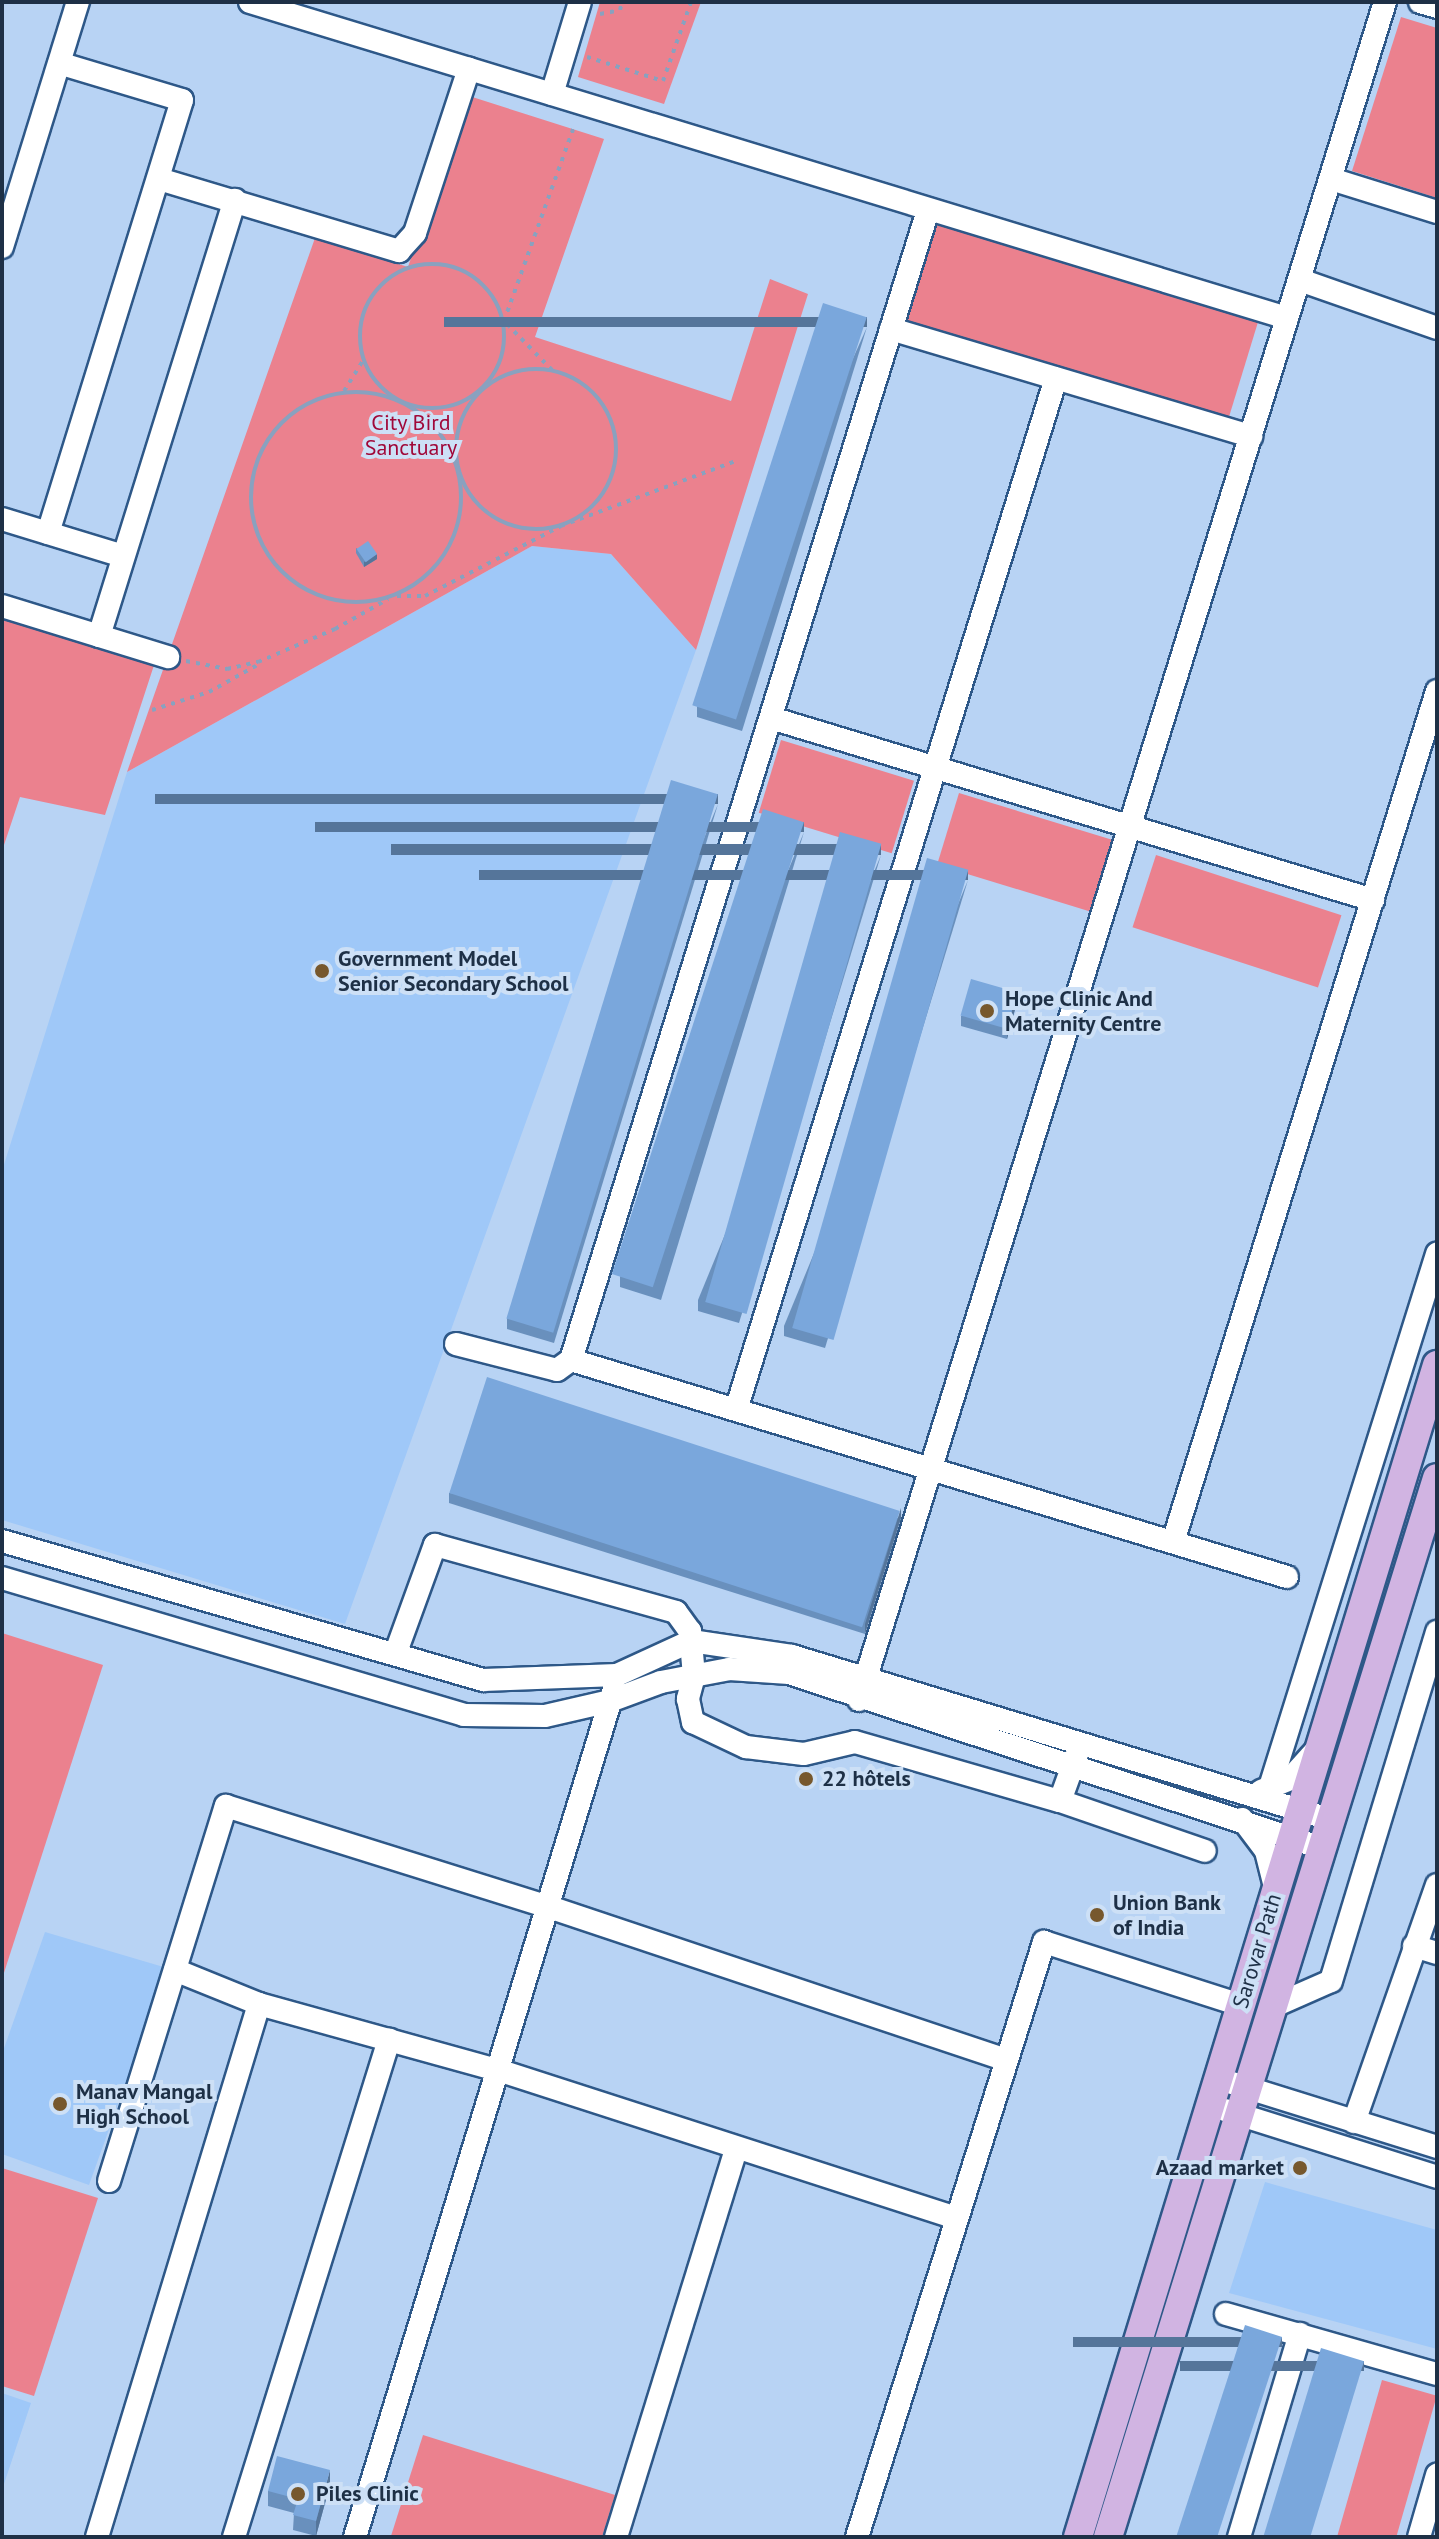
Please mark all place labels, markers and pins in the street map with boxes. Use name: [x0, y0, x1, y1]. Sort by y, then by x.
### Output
place label: Government Model Senior Secondary School: [338, 945, 569, 996]
marker: Government Model Senior Secondary School: [313, 962, 331, 980]
place label: Hope Clinic And Maternity Centre: [1005, 985, 1162, 1036]
marker: Hope Clinic And Maternity Centre: [976, 1000, 998, 1022]
place label: 22 hôtels: [822, 1766, 911, 1792]
marker: 22 hôtels: [797, 1770, 815, 1788]
place label: Union Bank of India: [1113, 1889, 1221, 1940]
marker: Union Bank of India: [1088, 1906, 1106, 1924]
place label: Manav Mangal High School: [76, 2078, 213, 2130]
marker: Manav Mangal High School: [51, 2095, 69, 2113]
place label: Azaad market: [1156, 2155, 1284, 2181]
marker: Azaad market: [1291, 2159, 1309, 2177]
place label: Piles Clinic: [316, 2481, 419, 2507]
marker: Piles Clinic: [287, 2483, 309, 2505]

